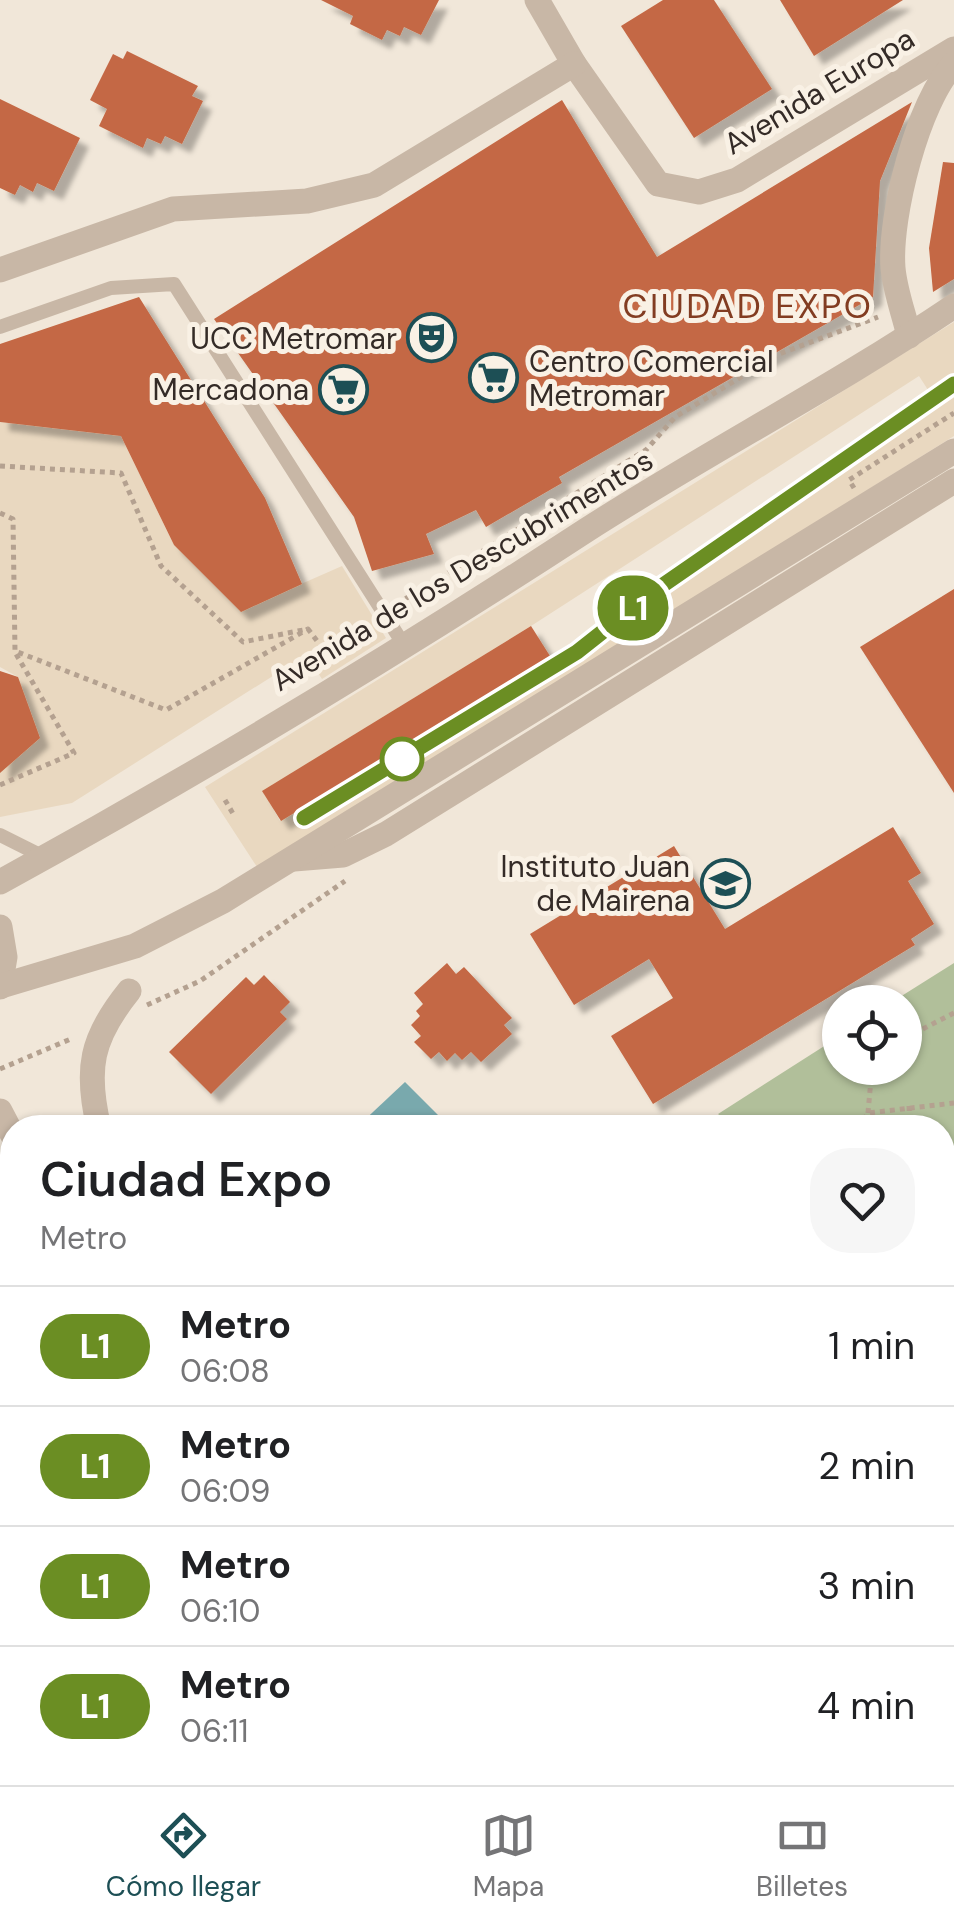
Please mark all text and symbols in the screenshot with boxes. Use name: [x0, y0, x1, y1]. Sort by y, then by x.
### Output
street label: Avenida Europa: [717, 19, 921, 163]
district label: CIUDAD EXPO: [623, 283, 873, 329]
theatre icon: UCC Metromar: [406, 312, 458, 364]
place label: UCC Metromar: [190, 319, 397, 358]
place label: Centro Comercial Metromar: [529, 342, 774, 415]
supermarket icon: Centro Comercial Metromar: [468, 352, 520, 404]
supermarket icon: Mercadona: [318, 363, 370, 415]
place label: Mercadona: [153, 370, 309, 409]
street label: Avenida de los Descubrimentos: [264, 440, 660, 700]
line badge: L1: [588, 576, 678, 640]
text: L1: [617, 585, 649, 631]
unlabelled marker: [381, 738, 423, 780]
place label: Instituto Juan de Mairena: [501, 847, 690, 920]
school or university icon: Instituto Juan de Mairena: [699, 857, 751, 909]
map controls: [822, 985, 922, 1085]
button: locate: [822, 985, 922, 1085]
text: Ciudad Expo: [40, 1148, 332, 1211]
button: heart: [810, 1148, 915, 1253]
text: Metro: [40, 1217, 127, 1259]
text: Metro: [180, 1300, 291, 1350]
text: 1 min: [828, 1321, 915, 1371]
text: L1: [79, 1323, 111, 1369]
text: 06:08: [180, 1350, 270, 1392]
text: Metro: [180, 1420, 291, 1470]
text: 2 min: [818, 1441, 915, 1491]
text: L1: [79, 1443, 111, 1489]
text: 06:09: [180, 1470, 270, 1512]
text: Metro: [180, 1540, 291, 1590]
text: 3 min: [818, 1561, 915, 1611]
text: L1: [79, 1563, 111, 1609]
text: 06:10: [180, 1590, 260, 1632]
text: Metro: [180, 1660, 291, 1710]
text: 4 min: [817, 1681, 915, 1731]
text: L1: [79, 1683, 111, 1729]
text: 06:11: [180, 1710, 248, 1752]
tab: Cómo llegar: [106, 1808, 261, 1905]
tab: Mapa: [473, 1808, 544, 1905]
tab: Billetes: [756, 1808, 848, 1905]

